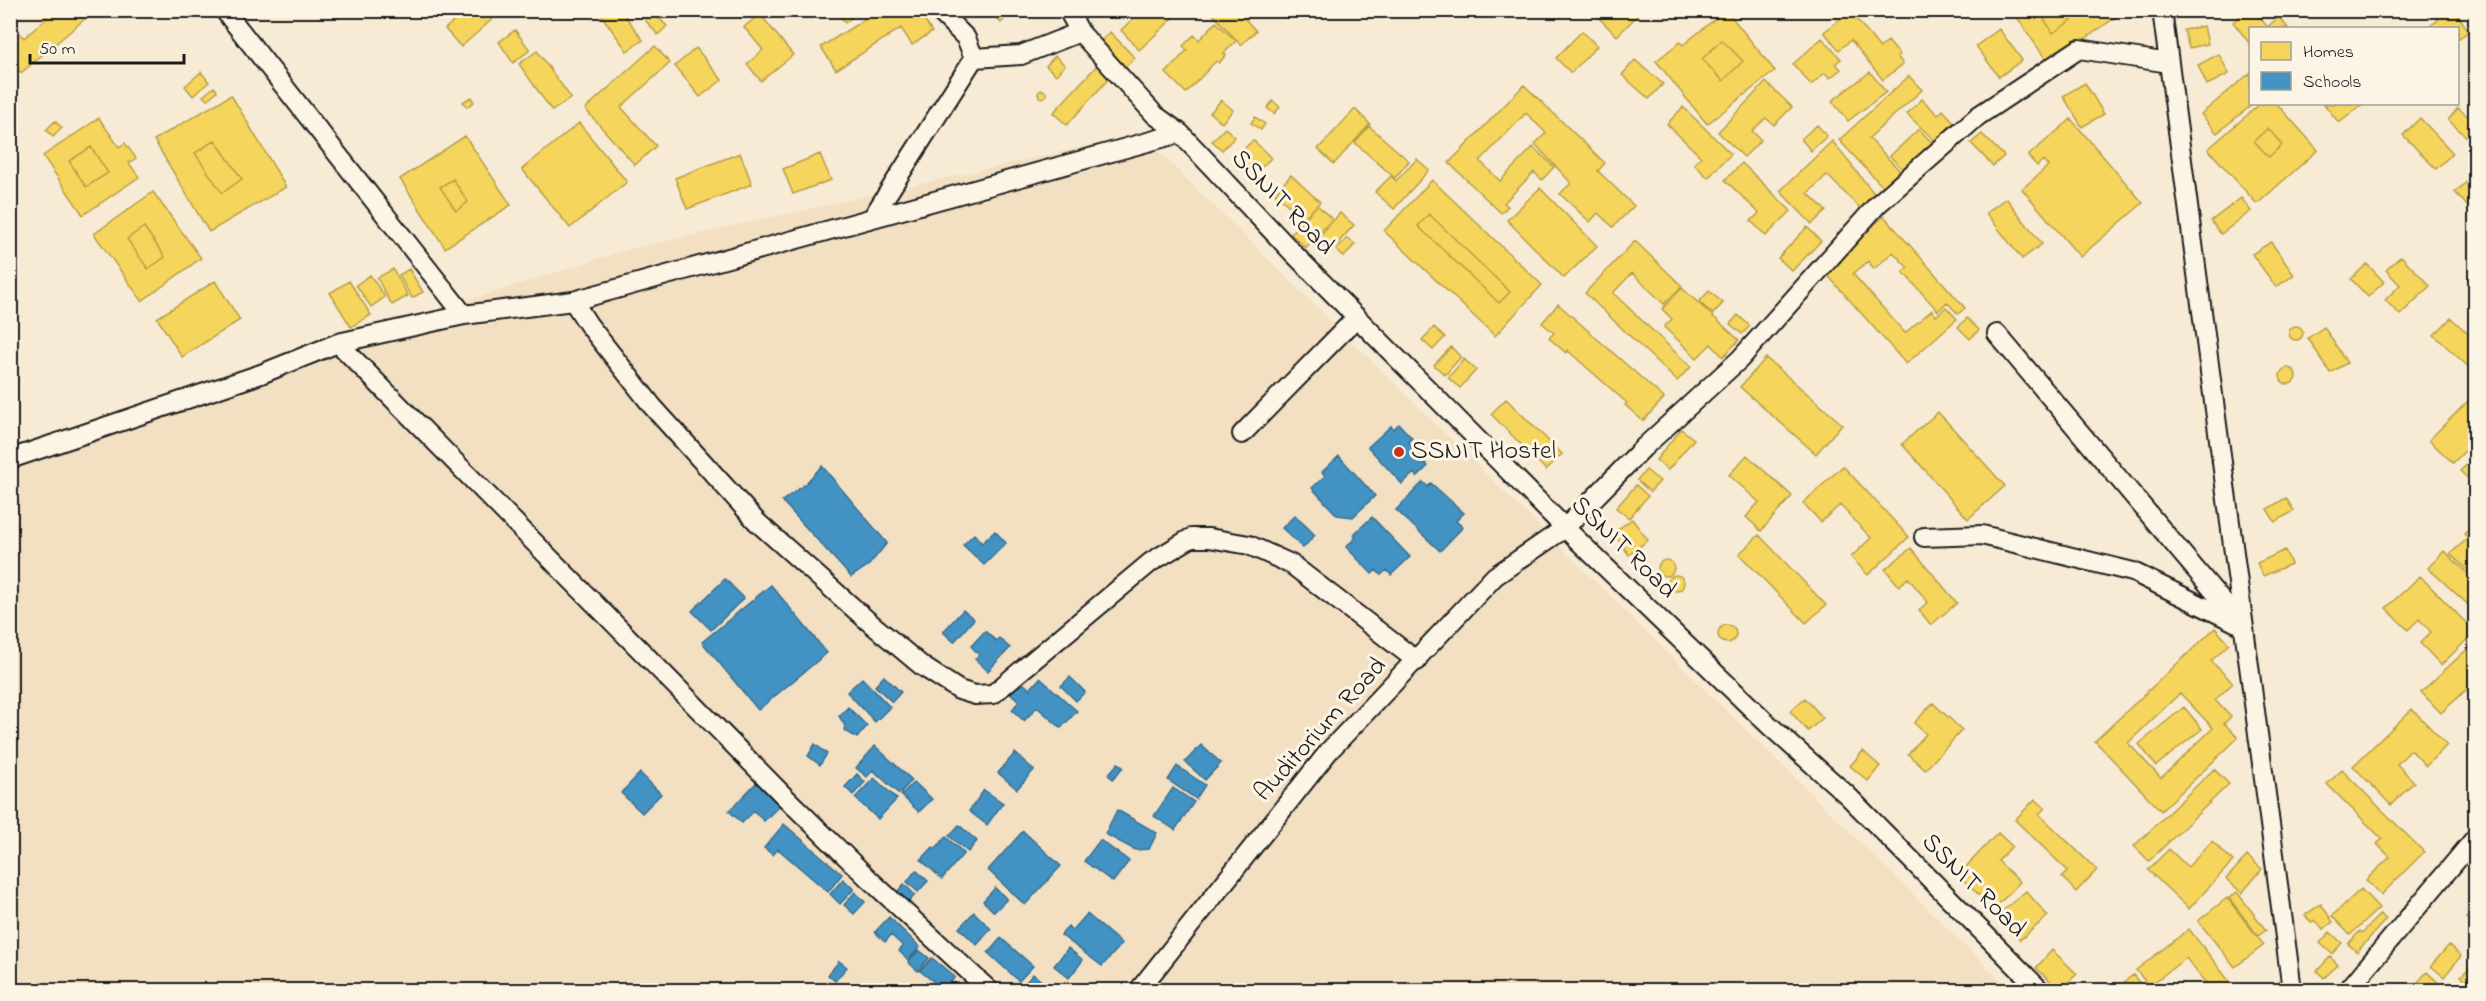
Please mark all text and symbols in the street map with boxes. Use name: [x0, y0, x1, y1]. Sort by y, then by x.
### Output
scale bar: [30, 27, 184, 65]
legend: [2249, 27, 2459, 105]
text: 50 m: [39, 37, 76, 63]
text: Homes: [2303, 40, 2354, 66]
text: Schools: [2303, 70, 2361, 96]
street label: SSNIT Road: [1221, 141, 1343, 265]
place label: SSNIT Hostel: [1411, 433, 1556, 471]
marker: SSNIT Hostel: [1392, 445, 1406, 459]
street label: SSNIT Road: [1561, 487, 1685, 609]
street label: Auditorium Road: [1246, 649, 1397, 811]
street label: SSNIT Road: [1912, 825, 2034, 947]

